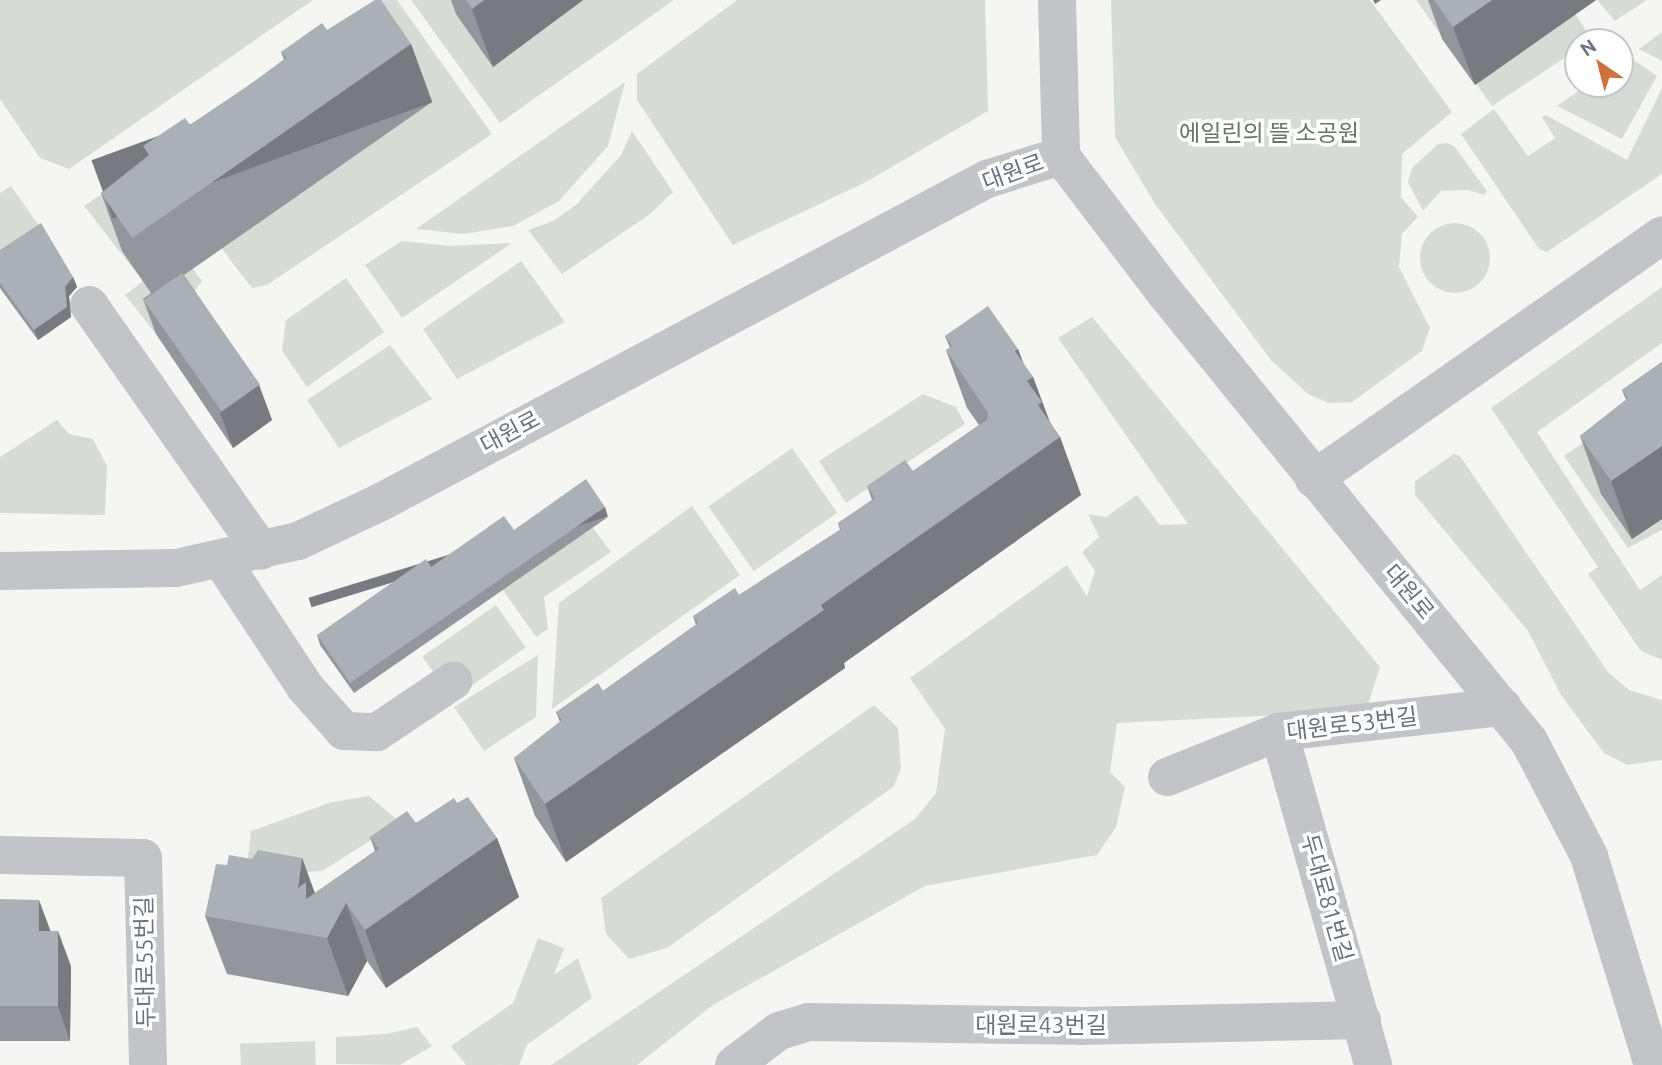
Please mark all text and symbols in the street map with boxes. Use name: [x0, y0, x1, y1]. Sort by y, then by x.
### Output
north arrow: [1564, 28, 1634, 98]
text: N: [1576, 34, 1600, 61]
park label: 에일린의 뜰 소공원: [1179, 119, 1359, 147]
street label: 대원로: [978, 148, 1048, 196]
street label: 대원로: [475, 405, 545, 459]
street label: 대원로: [1378, 559, 1440, 625]
street label: 대원로53번길: [1285, 702, 1419, 746]
street label: 두대로81번길: [1296, 831, 1358, 965]
street label: 두대로55번길: [130, 896, 160, 1028]
street label: 대원로43번길: [975, 1011, 1107, 1039]

